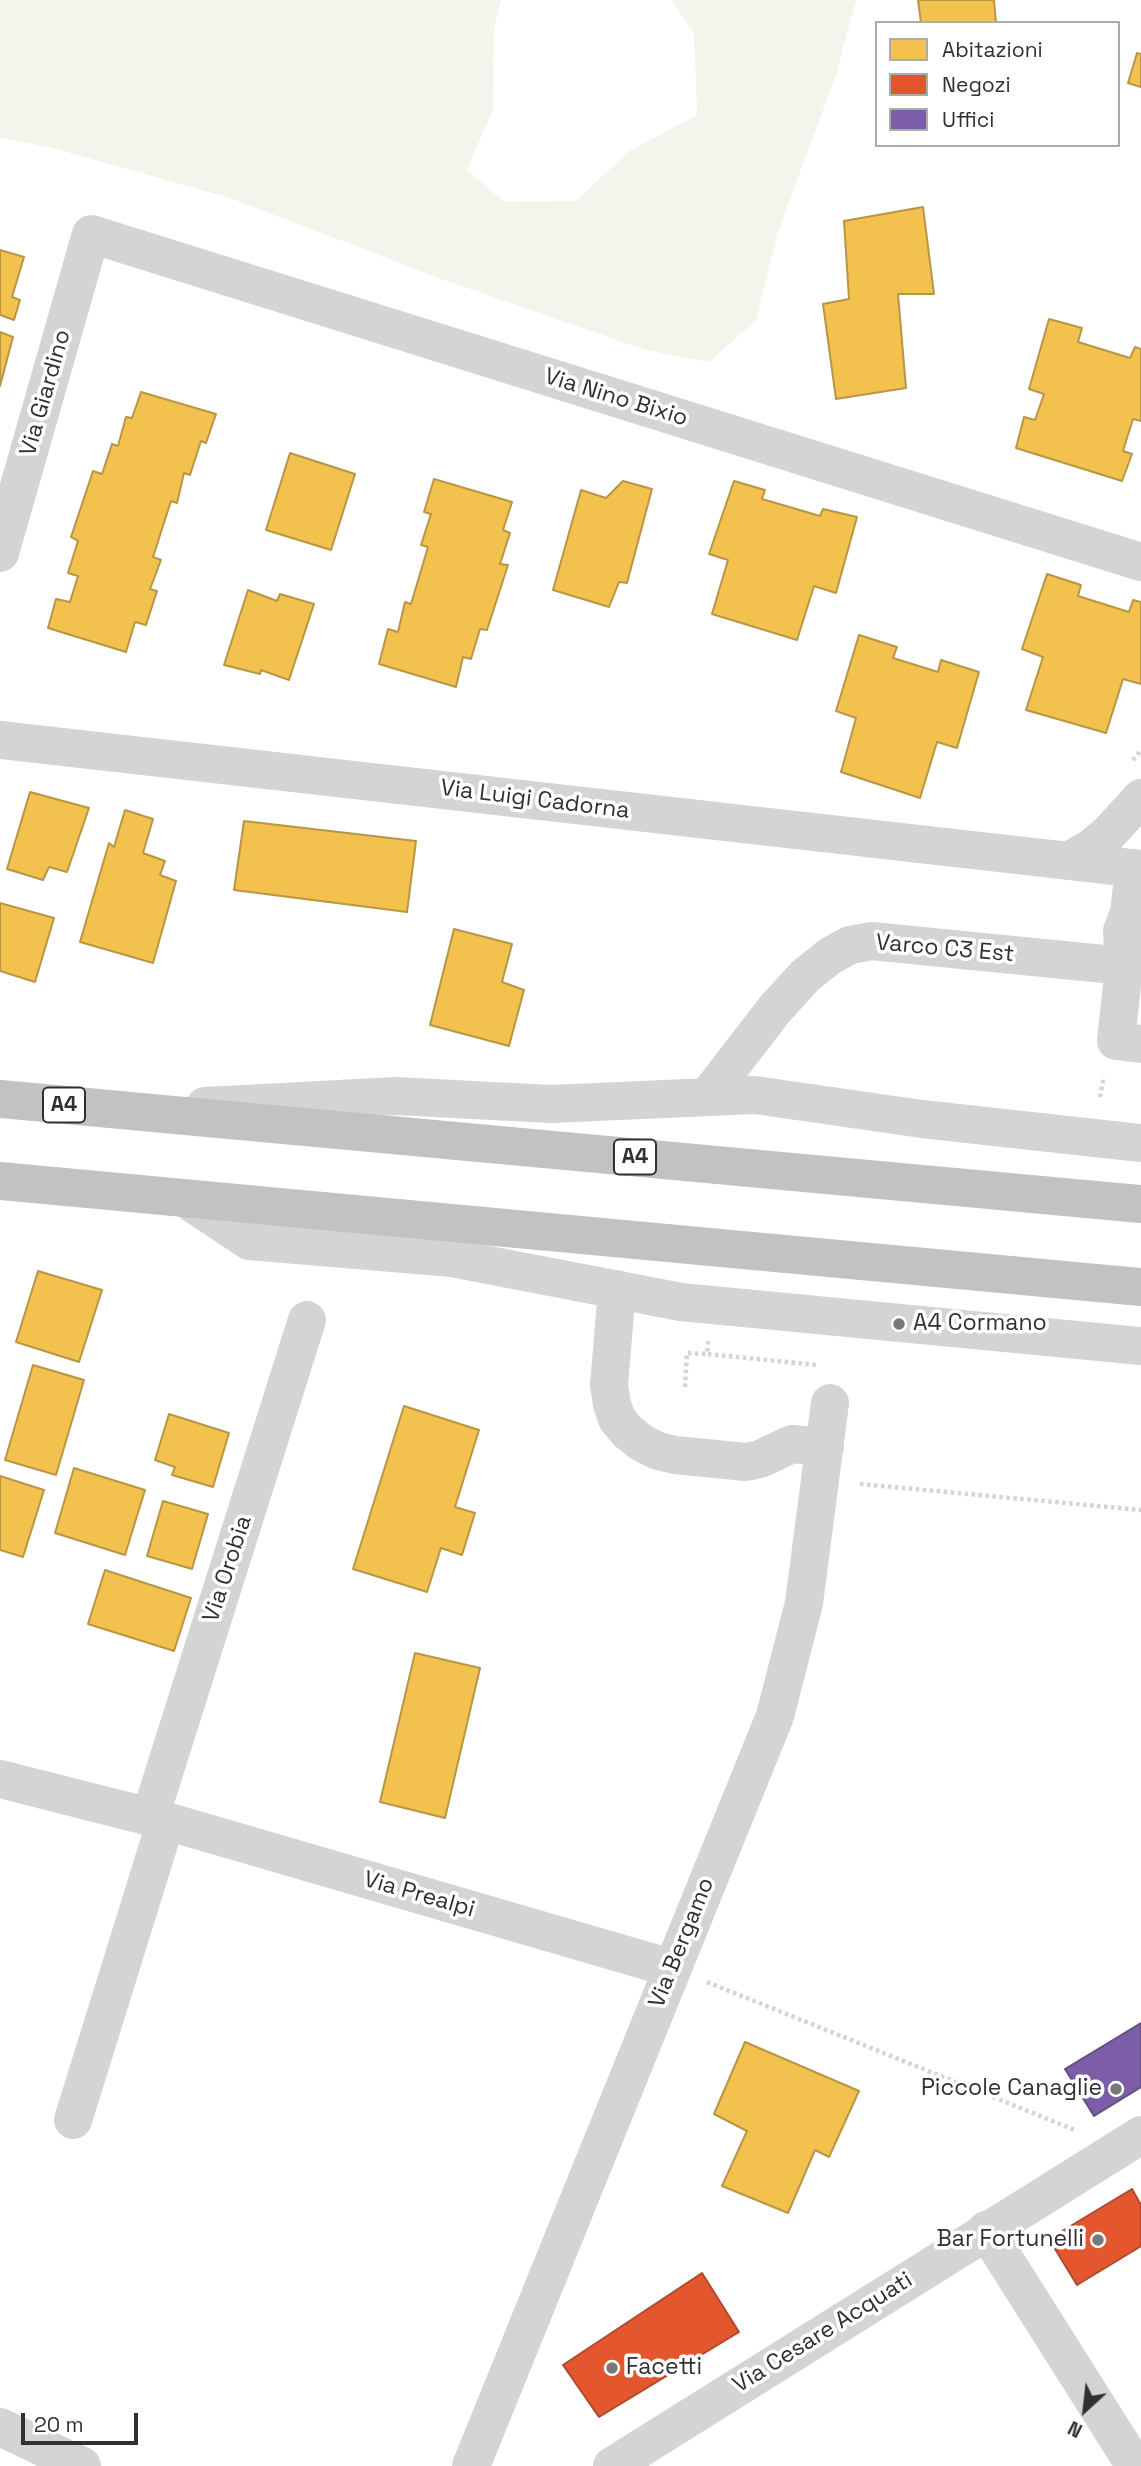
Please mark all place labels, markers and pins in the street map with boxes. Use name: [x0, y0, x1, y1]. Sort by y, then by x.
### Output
place label: A4 Cormano: [913, 1310, 1047, 1338]
marker: A4 Cormano: [891, 1316, 907, 1332]
place label: Piccole Canaglie: [921, 2075, 1102, 2103]
marker: Piccole Canaglie: [1108, 2081, 1124, 2097]
place label: Bar Fortunelli: [937, 2226, 1084, 2254]
marker: Bar Fortunelli: [1090, 2232, 1106, 2248]
place label: Facetti: [626, 2354, 702, 2382]
marker: Facetti: [604, 2360, 620, 2376]

